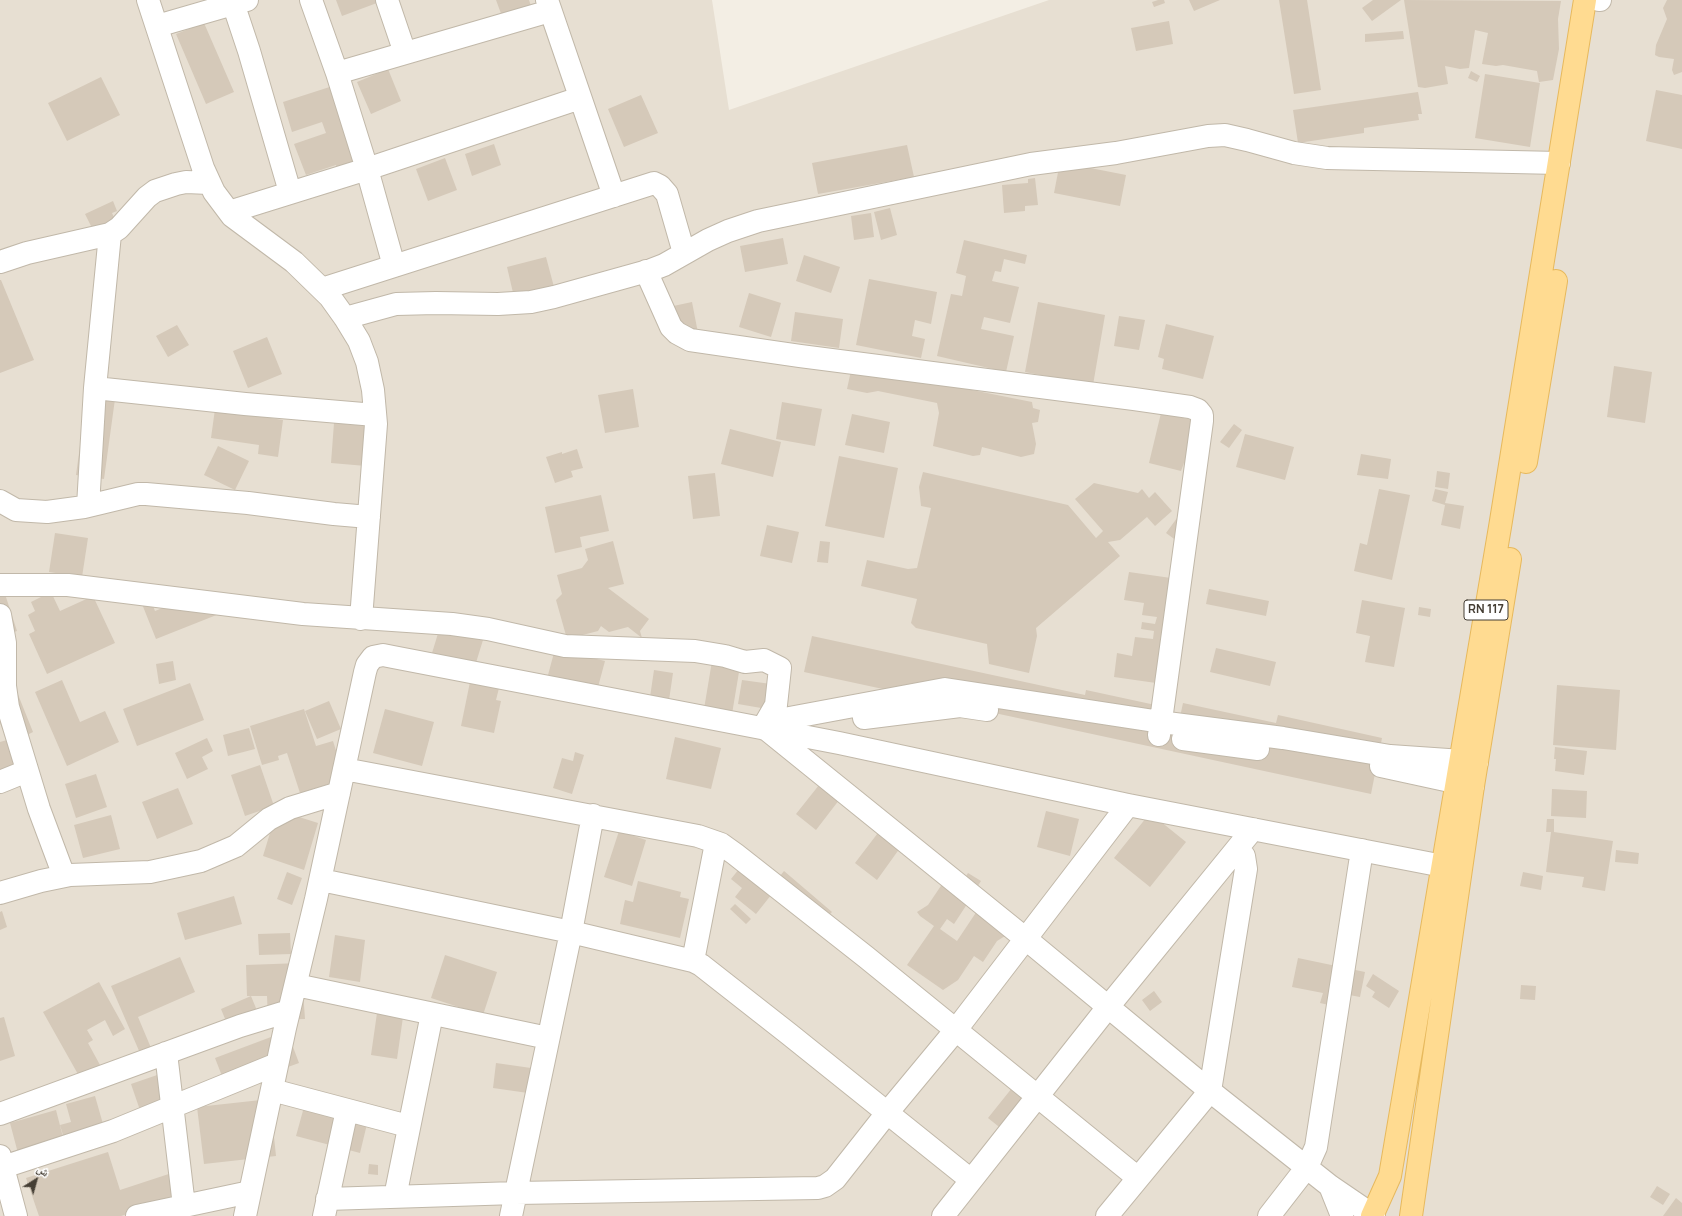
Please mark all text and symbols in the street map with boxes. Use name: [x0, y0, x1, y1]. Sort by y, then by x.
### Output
road number: RN 117: [1464, 600, 1508, 620]
north arrow: [16, 1160, 56, 1200]
text: ش: [34, 1161, 53, 1180]

